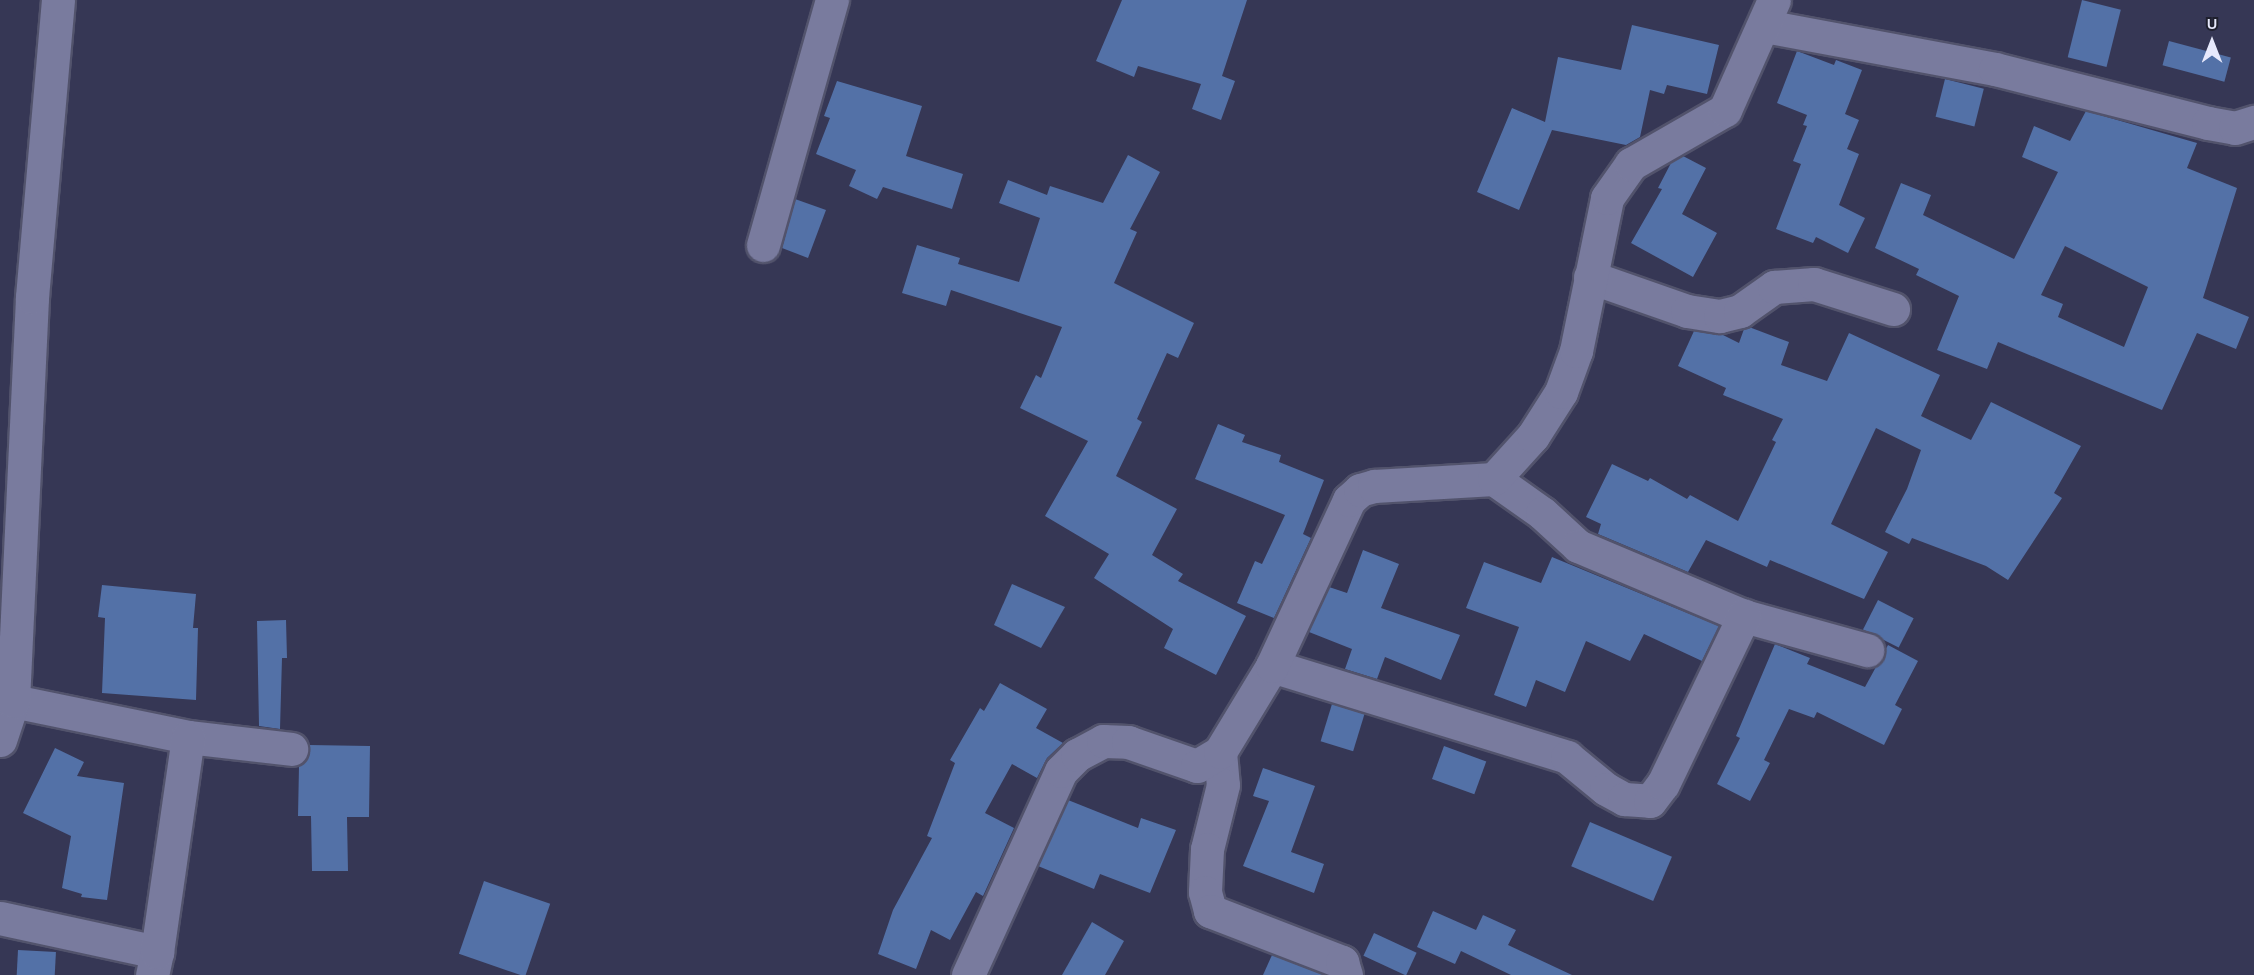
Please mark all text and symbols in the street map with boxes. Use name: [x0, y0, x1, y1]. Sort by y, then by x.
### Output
north arrow: [2182, 12, 2242, 72]
text: U: [2206, 14, 2218, 33]

